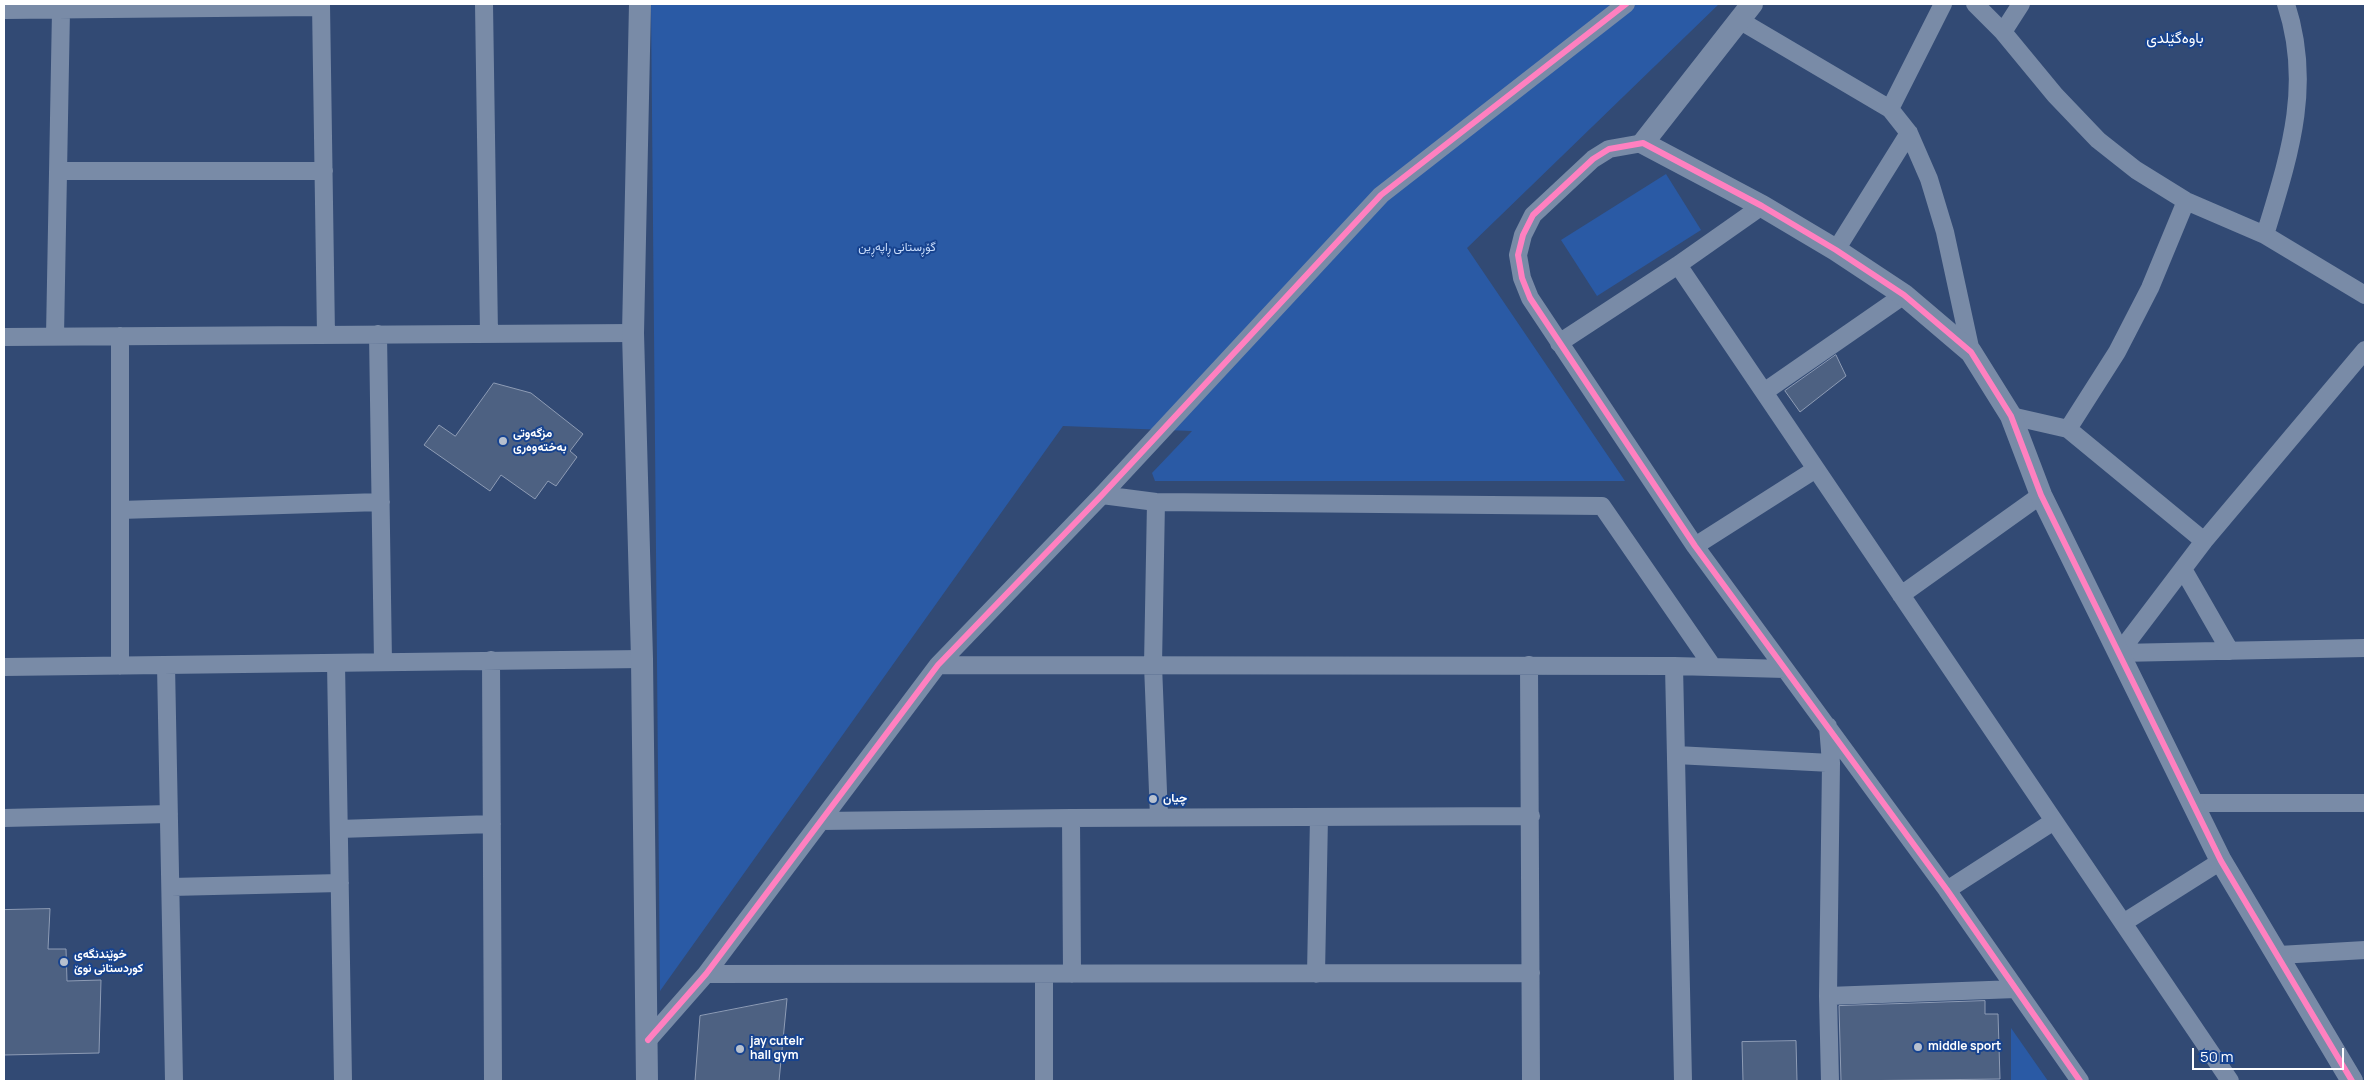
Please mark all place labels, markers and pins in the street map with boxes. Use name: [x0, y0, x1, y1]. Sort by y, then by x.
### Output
place label: مزگەوتی بەختەوەری: [513, 427, 567, 455]
marker: مزگەوتی بەختەوەری: [497, 435, 509, 447]
place label: چيان: [1163, 792, 1187, 806]
marker: چيان: [1147, 793, 1159, 805]
place label: خوێندنگەی کوردستانی نوێ: [74, 948, 143, 976]
marker: خوێندنگەی کوردستانی نوێ: [58, 956, 70, 968]
place label: jay cutelr hall gym: [750, 1035, 804, 1063]
place label: middle sport: [1928, 1040, 2001, 1054]
marker: middle sport: [1912, 1041, 1924, 1053]
marker: jay cutelr hall gym: [734, 1043, 746, 1055]

